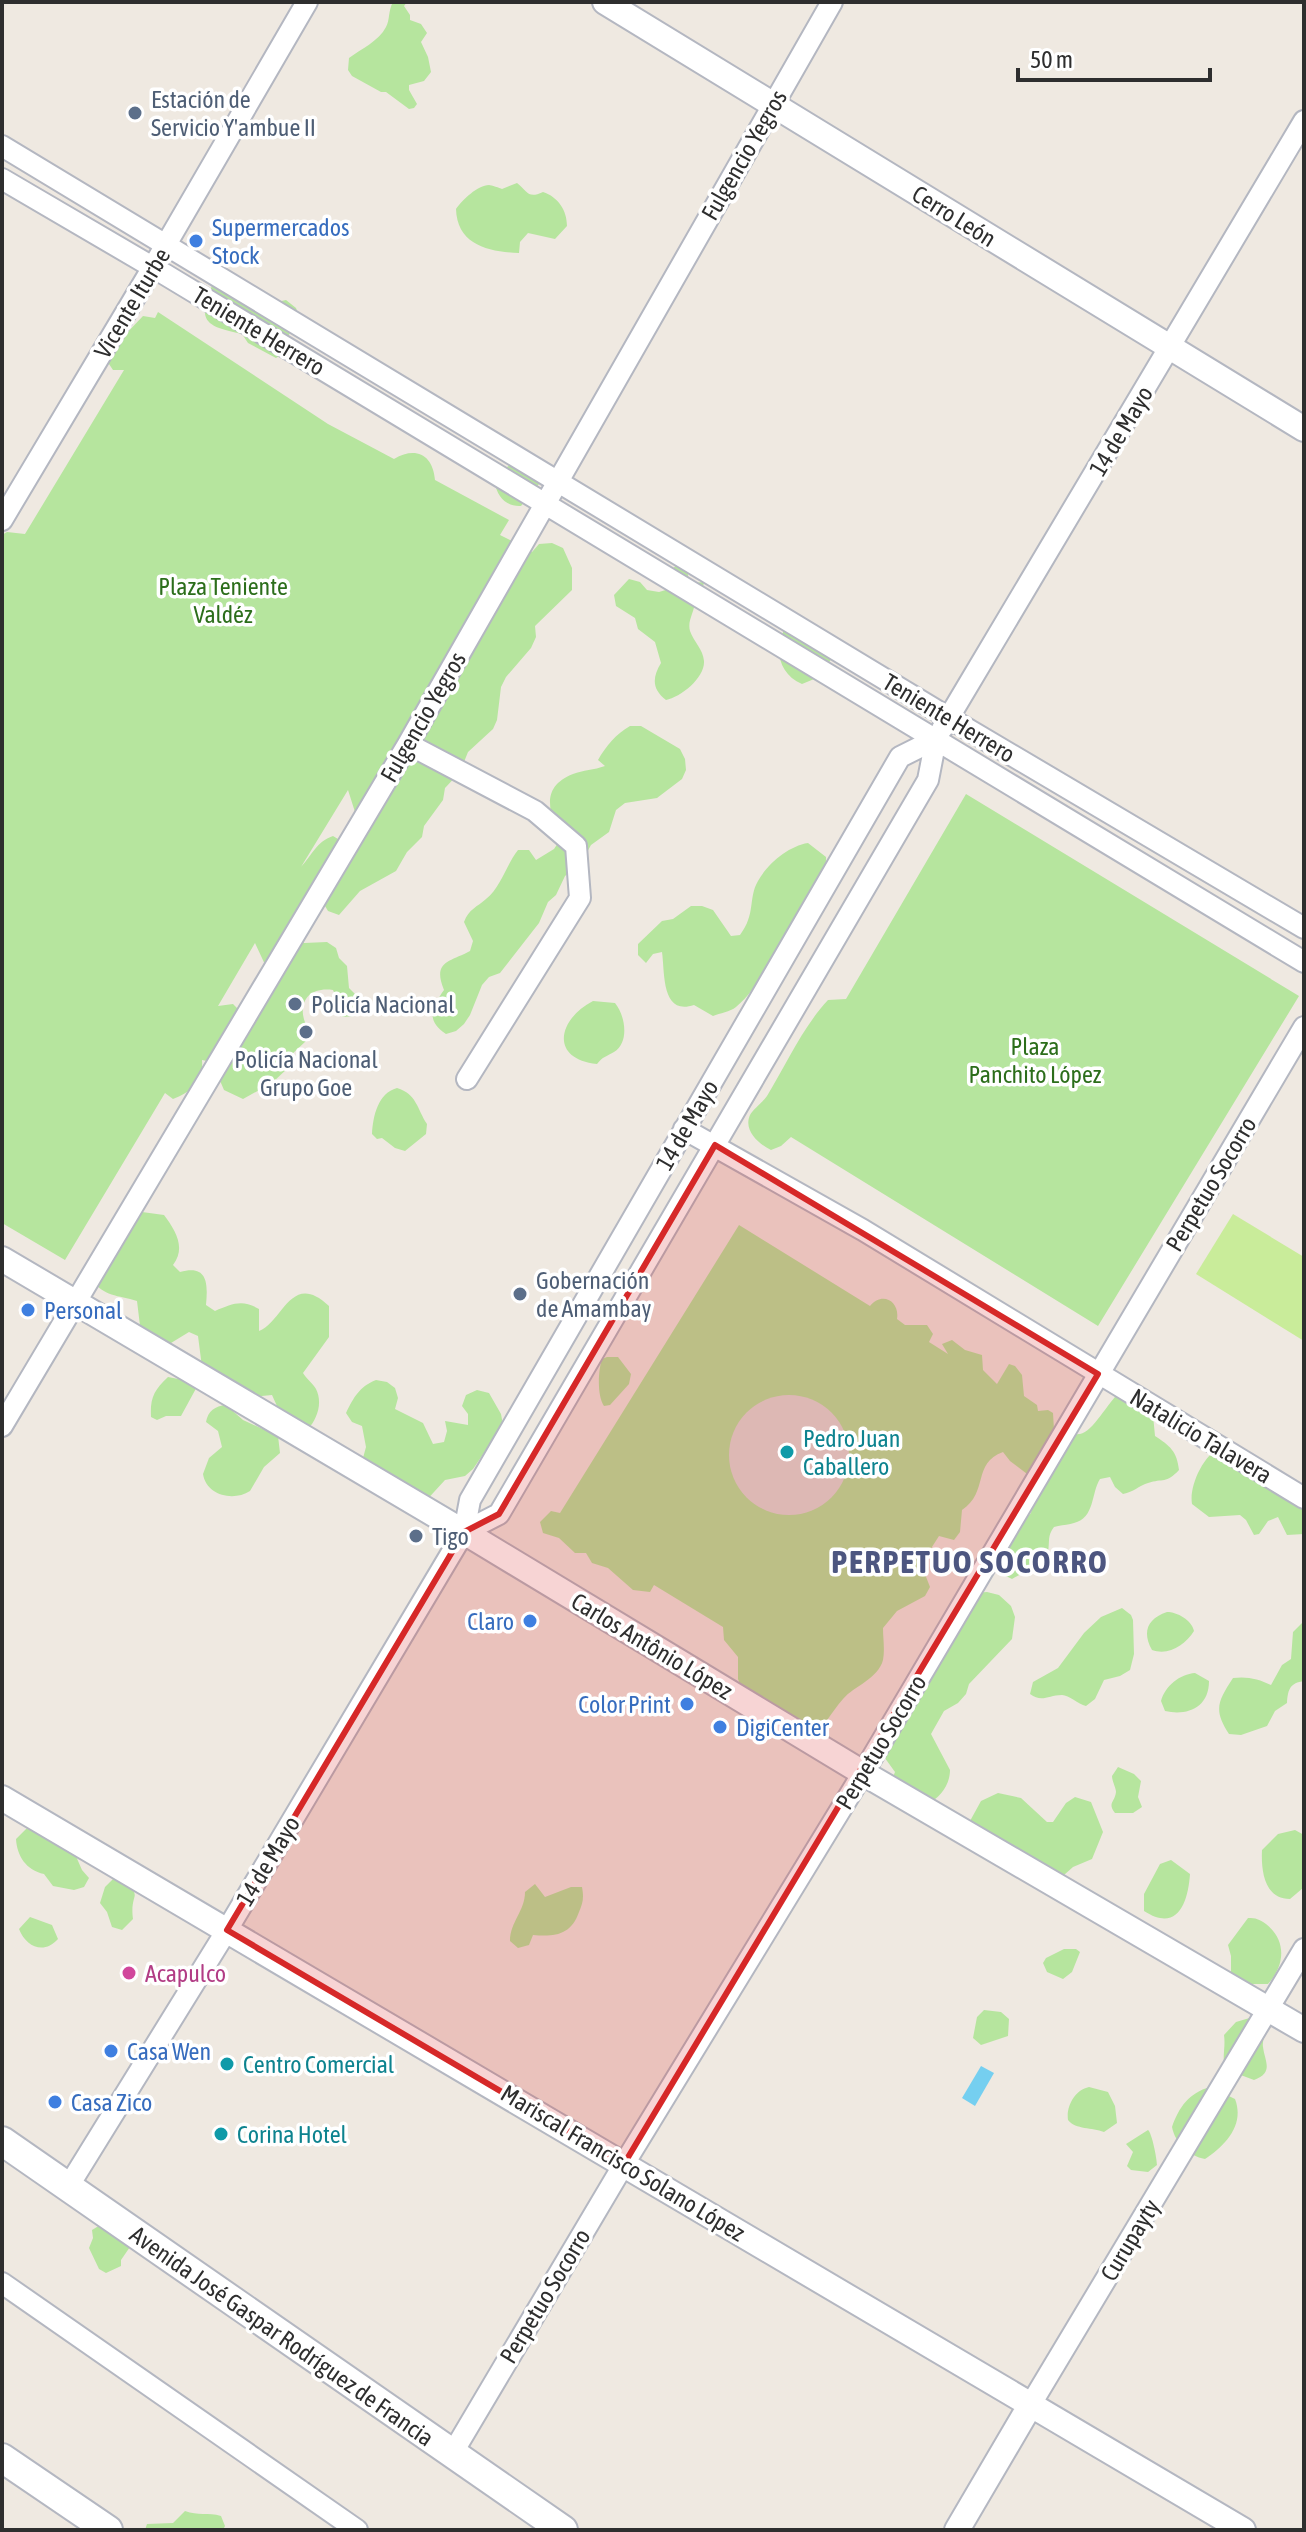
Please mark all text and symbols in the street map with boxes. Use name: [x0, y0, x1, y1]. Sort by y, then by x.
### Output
scale bar: [1018, 32, 1210, 82]
text: 50 m: [1030, 46, 1073, 73]
street label: Fulgencio Yegros: [696, 85, 792, 225]
place label: Estación de Servicio Y'ambue II: [151, 86, 316, 141]
marker: Estación de Servicio Y'ambue II: [126, 104, 144, 122]
street label: Cerro León: [907, 180, 1001, 252]
place label: Supermercados Stock: [212, 214, 349, 269]
marker: Supermercados Stock: [187, 232, 205, 250]
street label: Vicente Iturbe: [89, 243, 175, 363]
street label: Teniente Herrero: [188, 281, 330, 381]
street label: 14 de Mayo: [1084, 381, 1158, 481]
park label: Plaza Teniente Valdéz: [158, 573, 288, 628]
street label: Fulgencio Yegros: [375, 647, 471, 787]
street label: Teniente Herrero: [878, 668, 1020, 768]
place label: Policía Nacional: [311, 991, 455, 1018]
marker: Policía Nacional: [286, 995, 304, 1013]
marker: Policía Nacional Grupo Goe: [297, 1023, 315, 1041]
park label: Plaza Panchito López: [969, 1033, 1102, 1088]
place label: Policía Nacional Grupo Goe: [234, 1046, 378, 1101]
street label: 14 de Mayo: [650, 1075, 724, 1175]
street label: Perpetuo Socorro: [1160, 1112, 1262, 1256]
place label: Gobernación de Amambay: [536, 1267, 652, 1322]
marker: Gobernación de Amambay: [511, 1285, 529, 1303]
place label: Personal: [44, 1297, 123, 1324]
marker: Personal: [19, 1301, 37, 1319]
street label: Natalicio Talavera: [1125, 1383, 1277, 1489]
place label: Pedro Juan Caballero: [803, 1425, 900, 1480]
marker: Pedro Juan Caballero: [778, 1443, 796, 1461]
place label: Tigo: [432, 1523, 469, 1550]
marker: Tigo: [407, 1527, 425, 1545]
district label: PERPETUO SOCORRO: [831, 1543, 1109, 1580]
street label: Carlos Antônio López: [567, 1587, 738, 1705]
place label: Claro: [467, 1608, 514, 1635]
marker: Claro: [521, 1612, 539, 1630]
street label: Perpetuo Socorro: [830, 1670, 932, 1814]
place label: Color Print: [578, 1691, 671, 1718]
marker: Color Print: [678, 1695, 696, 1713]
place label: DigiCenter: [736, 1714, 830, 1741]
marker: DigiCenter: [711, 1718, 729, 1736]
street label: 14 de Mayo: [231, 1811, 305, 1911]
place label: Acapulco: [145, 1960, 226, 1987]
marker: Acapulco: [120, 1964, 138, 1982]
place label: Casa Wen: [127, 2038, 211, 2065]
marker: Casa Wen: [102, 2042, 120, 2060]
place label: Centro Comercial: [243, 2051, 395, 2078]
marker: Centro Comercial: [218, 2055, 236, 2073]
street label: Mariscal Francisco Solano López: [496, 2079, 750, 2247]
place label: Casa Zico: [71, 2089, 152, 2116]
marker: Casa Zico: [46, 2093, 64, 2111]
place label: Corina Hotel: [237, 2121, 348, 2148]
marker: Corina Hotel: [212, 2125, 230, 2143]
street label: Curupayty: [1095, 2194, 1165, 2286]
street label: Avenida José Gaspar Rodríguez de Francia: [125, 2221, 439, 2451]
street label: Perpetuo Socorro: [494, 2224, 596, 2368]

